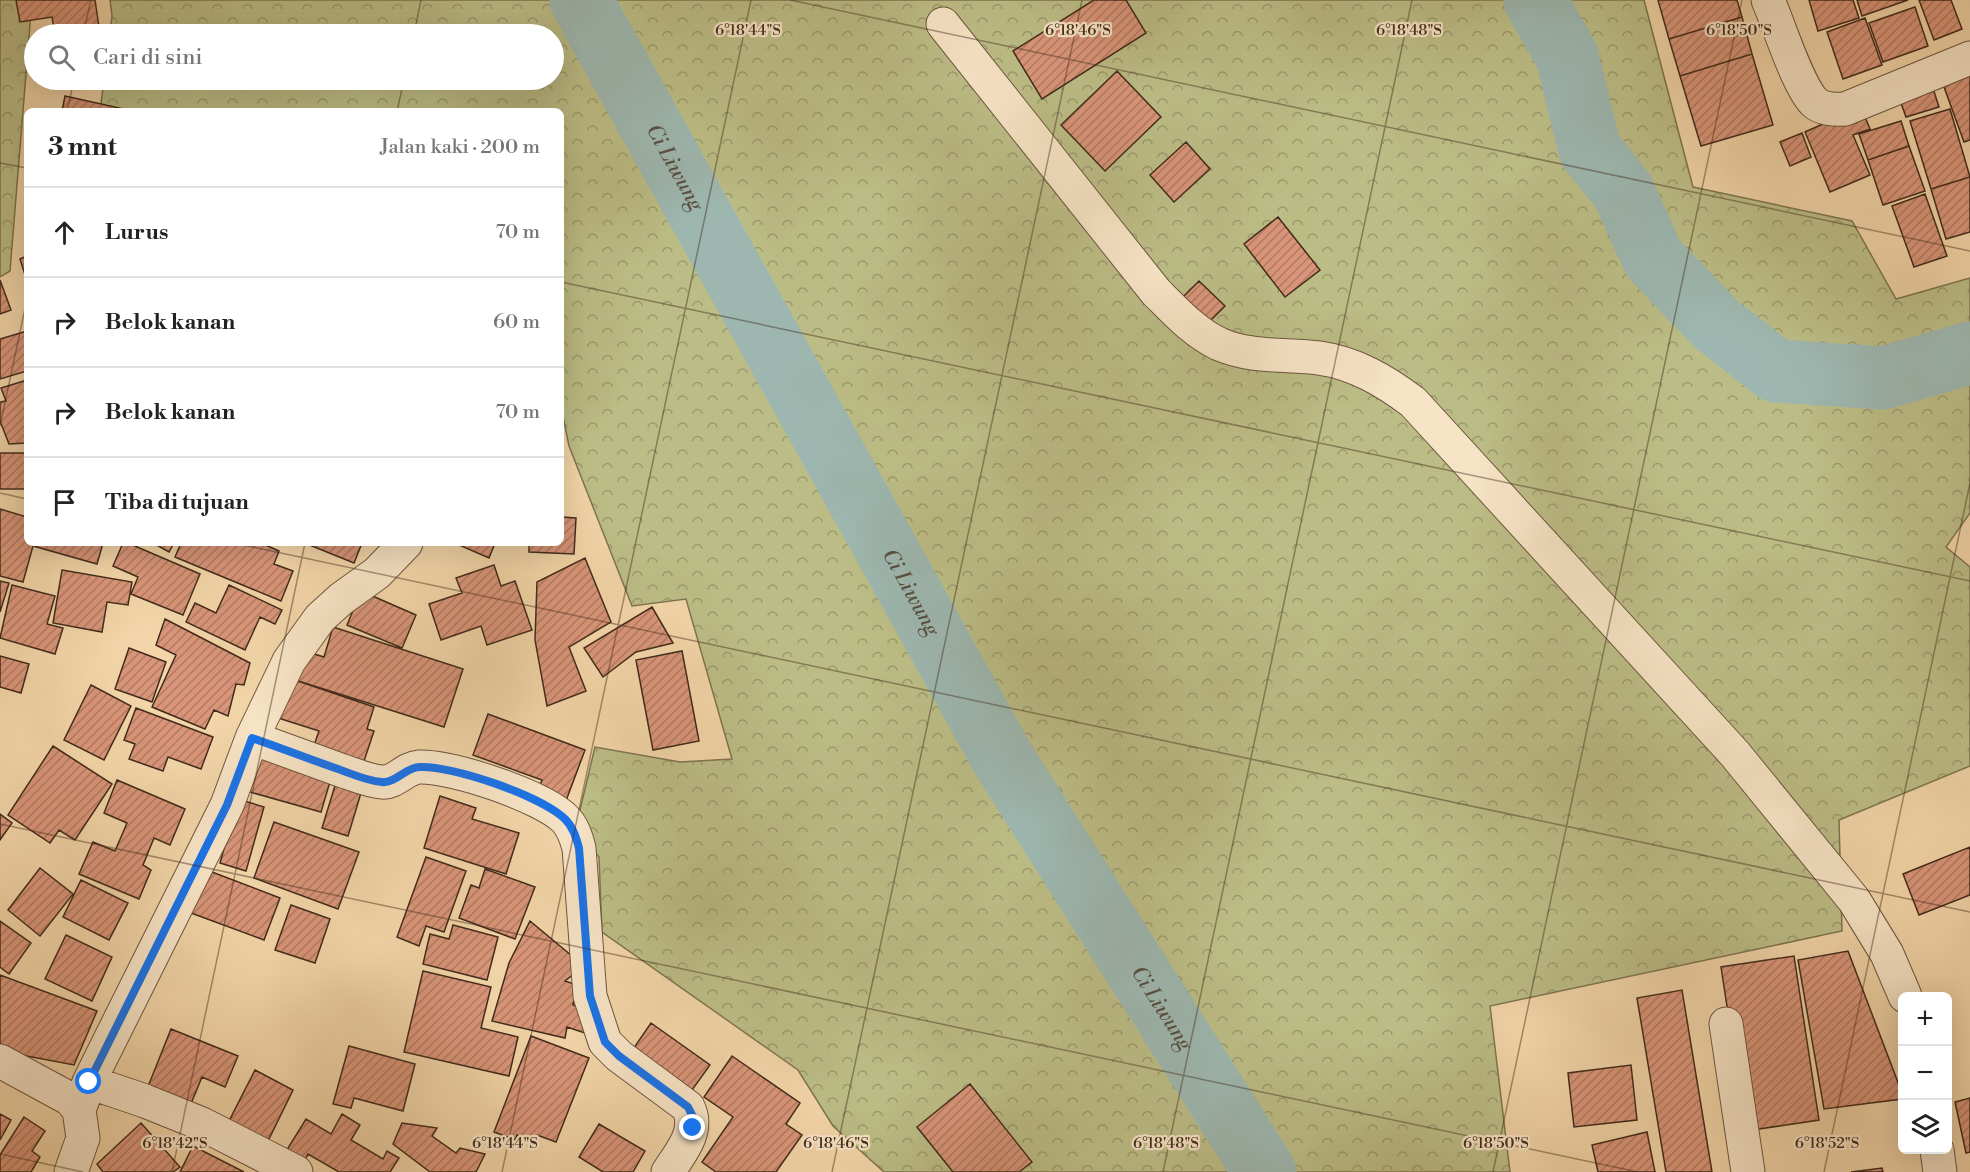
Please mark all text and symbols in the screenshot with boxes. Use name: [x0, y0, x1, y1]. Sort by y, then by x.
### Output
text: 6°18'44"S: [715, 21, 781, 40]
text: 6°18'46"S: [1045, 21, 1111, 40]
text: 6°18'48"S: [1376, 21, 1442, 40]
text: 6°18'50"S: [1706, 21, 1772, 40]
search box: [24, 24, 564, 90]
icon: search: [45, 41, 78, 74]
text: Cari di sini: [93, 44, 203, 71]
water label: Ci Liwung: [640, 120, 709, 217]
text: 3 mnt: [48, 131, 117, 163]
text: Jalan kaki · 200 m: [380, 135, 540, 160]
icon: ahead: [48, 216, 81, 249]
text: Lurus: [105, 219, 168, 246]
text: 70 m: [496, 220, 540, 245]
icon: right: [48, 306, 81, 339]
text: Belok kanan: [105, 309, 235, 336]
text: 60 m: [493, 310, 540, 335]
icon: right: [48, 396, 81, 429]
text: Belok kanan: [105, 399, 235, 426]
text: 70 m: [496, 400, 540, 425]
icon: arrive: [48, 486, 81, 519]
text: Tiba di tujuan: [105, 489, 249, 516]
water label: Ci Liwung: [876, 545, 946, 642]
water label: Ci Liwung: [1125, 961, 1198, 1057]
map controls: [1898, 992, 1952, 1154]
button: +: [1898, 992, 1952, 1046]
button: −: [1898, 1046, 1952, 1100]
route start: [75, 1068, 101, 1094]
button: layers: [1898, 1100, 1952, 1154]
route end: [679, 1114, 705, 1140]
text: 6°18'42"S: [142, 1134, 208, 1153]
text: 6°18'44"S: [472, 1134, 538, 1153]
text: 6°18'46"S: [803, 1134, 869, 1153]
text: 6°18'48"S: [1133, 1134, 1199, 1153]
text: 6°18'50"S: [1463, 1134, 1529, 1153]
text: 6°18'52"S: [1795, 1134, 1859, 1153]

